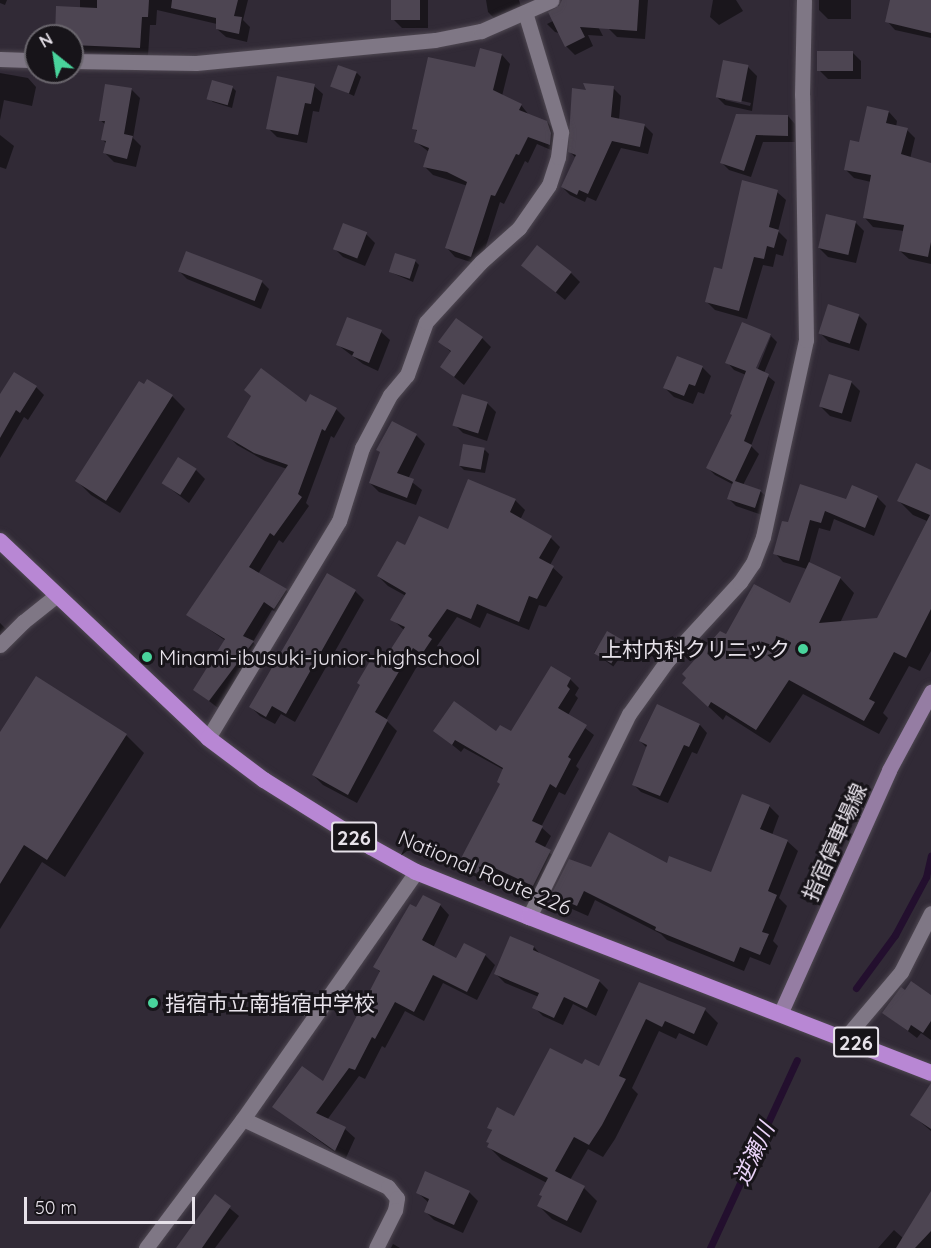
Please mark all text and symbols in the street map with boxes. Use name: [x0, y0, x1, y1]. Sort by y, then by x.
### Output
north arrow: [24, 24, 84, 84]
text: N: [36, 29, 56, 52]
place label: 上村内科クリニック: [601, 636, 790, 662]
marker: 上村内科クリニック: [794, 640, 812, 658]
place label: Minami-ibusuki-junior-highschool: [159, 644, 480, 670]
marker: Minami-ibusuki-junior-highschool: [140, 650, 154, 664]
street label: 指宿停車場線: [797, 779, 871, 905]
road number: 226: [330, 820, 378, 854]
street label: National Route 226: [395, 824, 575, 920]
place label: 指宿市立南指宿中学校: [165, 990, 375, 1016]
marker: 指宿市立南指宿中学校: [146, 996, 160, 1010]
road number: 226: [832, 1025, 880, 1059]
water label: 逆瀬川: [728, 1119, 780, 1189]
scale bar: [27, 1185, 198, 1223]
text: 50 m: [35, 1196, 77, 1219]

